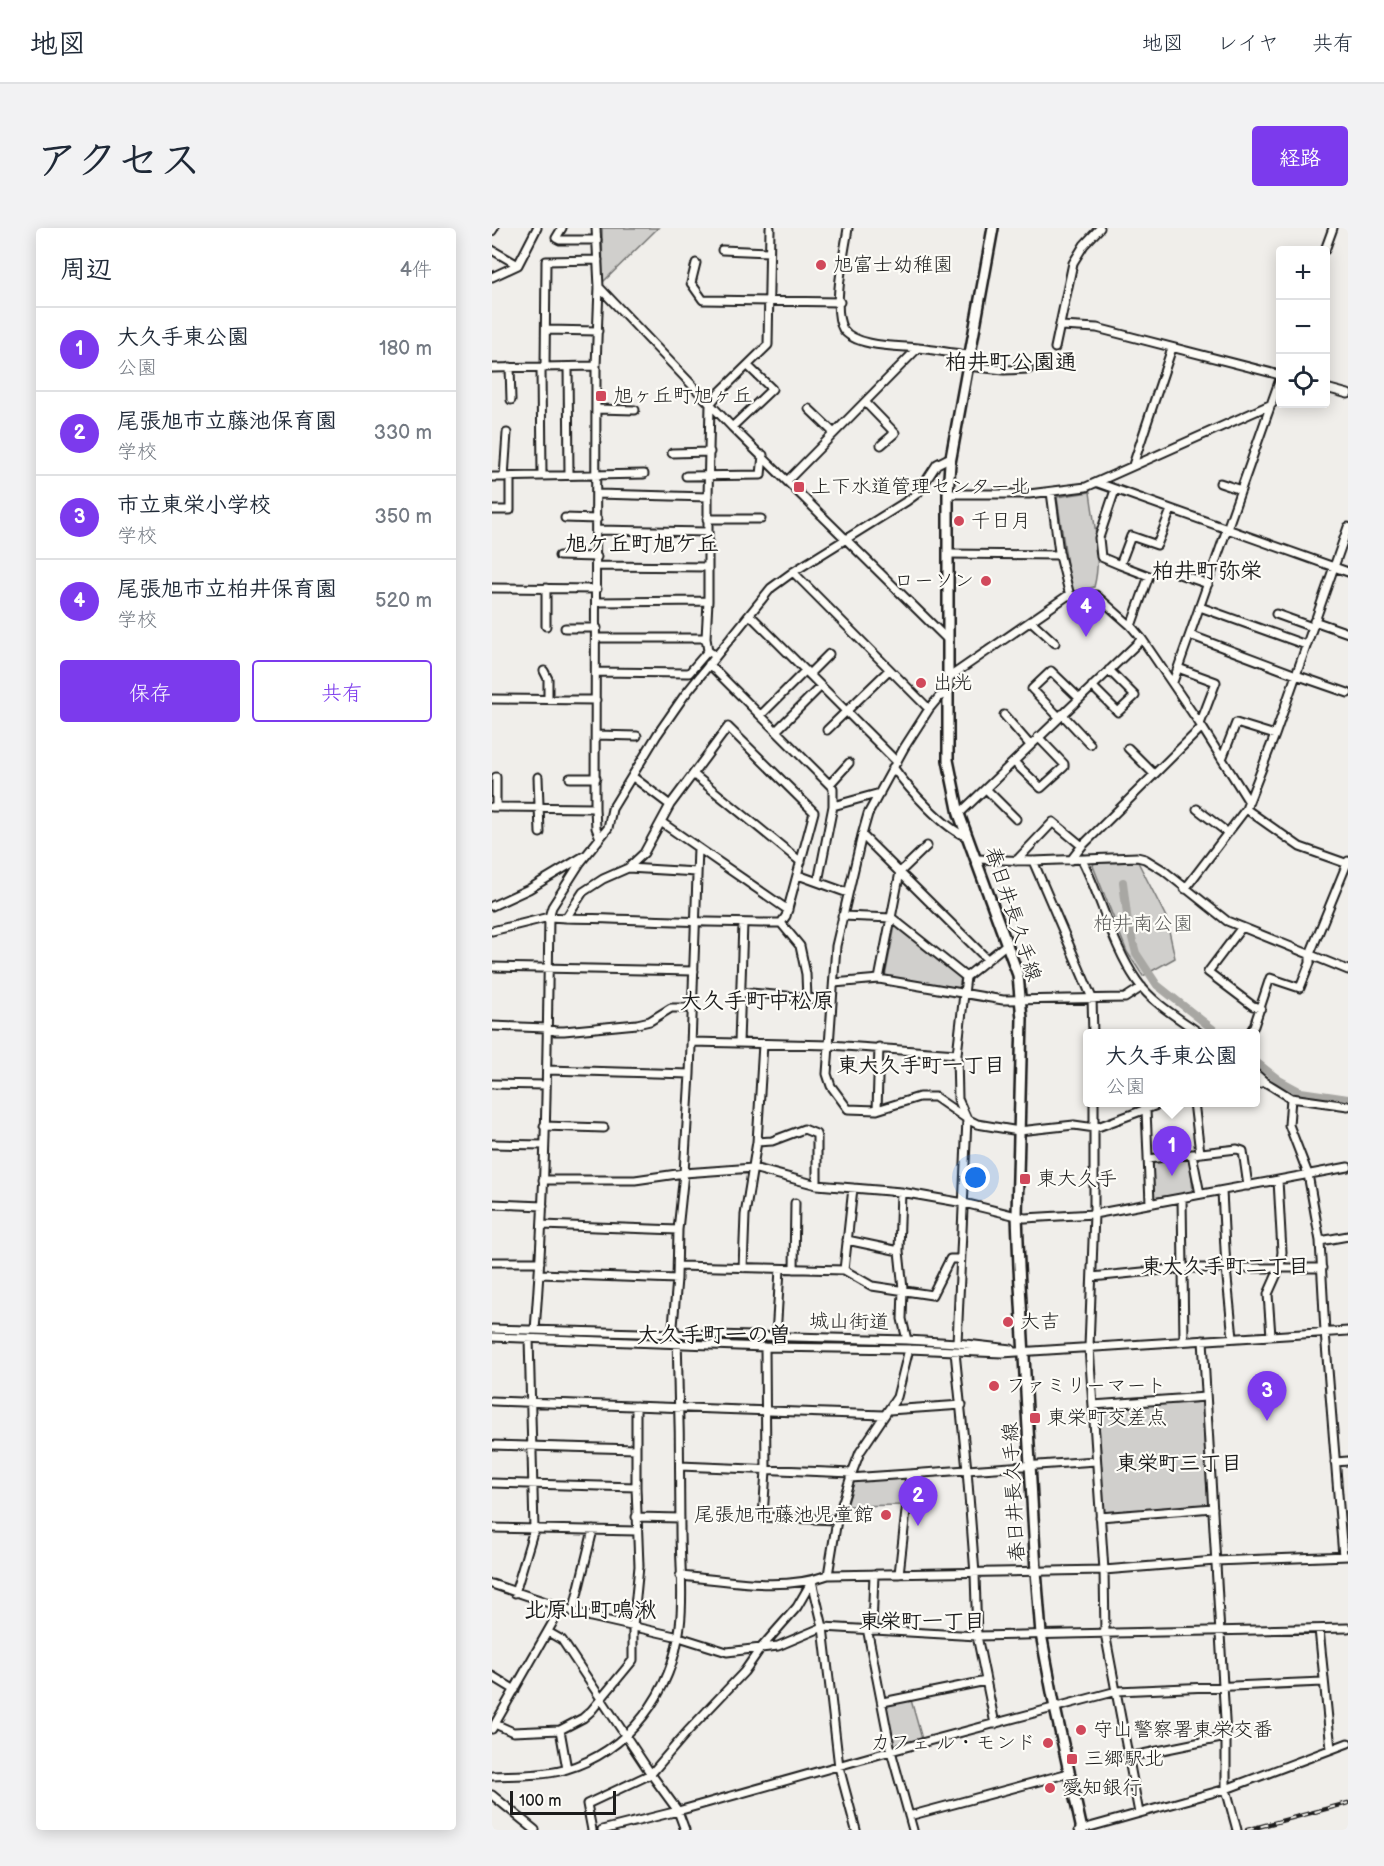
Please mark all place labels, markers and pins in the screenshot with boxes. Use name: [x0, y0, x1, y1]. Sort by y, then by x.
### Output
place label: 旭富士幼稚園: [833, 253, 953, 277]
marker: 旭富士幼稚園: [814, 258, 828, 272]
place label: 旭ヶ丘町旭ヶ丘: [613, 384, 753, 408]
marker: 旭ヶ丘町旭ヶ丘: [594, 389, 608, 403]
place label: 上下水道管理センター北: [811, 475, 1030, 499]
marker: 上下水道管理センター北: [792, 480, 806, 494]
place label: 千日月: [971, 509, 1031, 533]
marker: 千日月: [952, 514, 966, 528]
place label: ローソン: [894, 569, 974, 593]
marker: ローソン: [979, 574, 993, 588]
pin: 4: [1066, 588, 1106, 637]
place label: 出光: [933, 671, 973, 695]
marker: 出光: [914, 676, 928, 690]
pin: 1: [1152, 1126, 1192, 1176]
place label: 東大久手: [1037, 1167, 1117, 1191]
marker: 東大久手: [1018, 1172, 1032, 1186]
place label: 大吉: [1020, 1310, 1060, 1334]
marker: 大吉: [1001, 1315, 1015, 1329]
pin: 3: [1248, 1372, 1286, 1421]
place label: ファミリーマート: [1006, 1374, 1166, 1398]
marker: ファミリーマート: [987, 1379, 1001, 1393]
place label: 東栄町交差点: [1047, 1406, 1167, 1430]
marker: 東栄町交差点: [1028, 1411, 1042, 1425]
pin: 2: [898, 1476, 938, 1526]
place label: 尾張旭市藤池児童館: [694, 1503, 874, 1527]
marker: 尾張旭市藤池児童館: [879, 1508, 893, 1522]
place label: 守山警察署東栄交番: [1093, 1718, 1273, 1742]
marker: 守山警察署東栄交番: [1074, 1723, 1088, 1737]
place label: カフェ ル・モンド: [871, 1731, 1036, 1755]
marker: カフェ ル・モンド: [1041, 1736, 1055, 1750]
place label: 三郷駅北: [1084, 1747, 1164, 1771]
marker: 三郷駅北: [1065, 1752, 1079, 1766]
place label: 愛知銀行: [1062, 1776, 1142, 1800]
marker: 愛知銀行: [1043, 1781, 1057, 1795]

